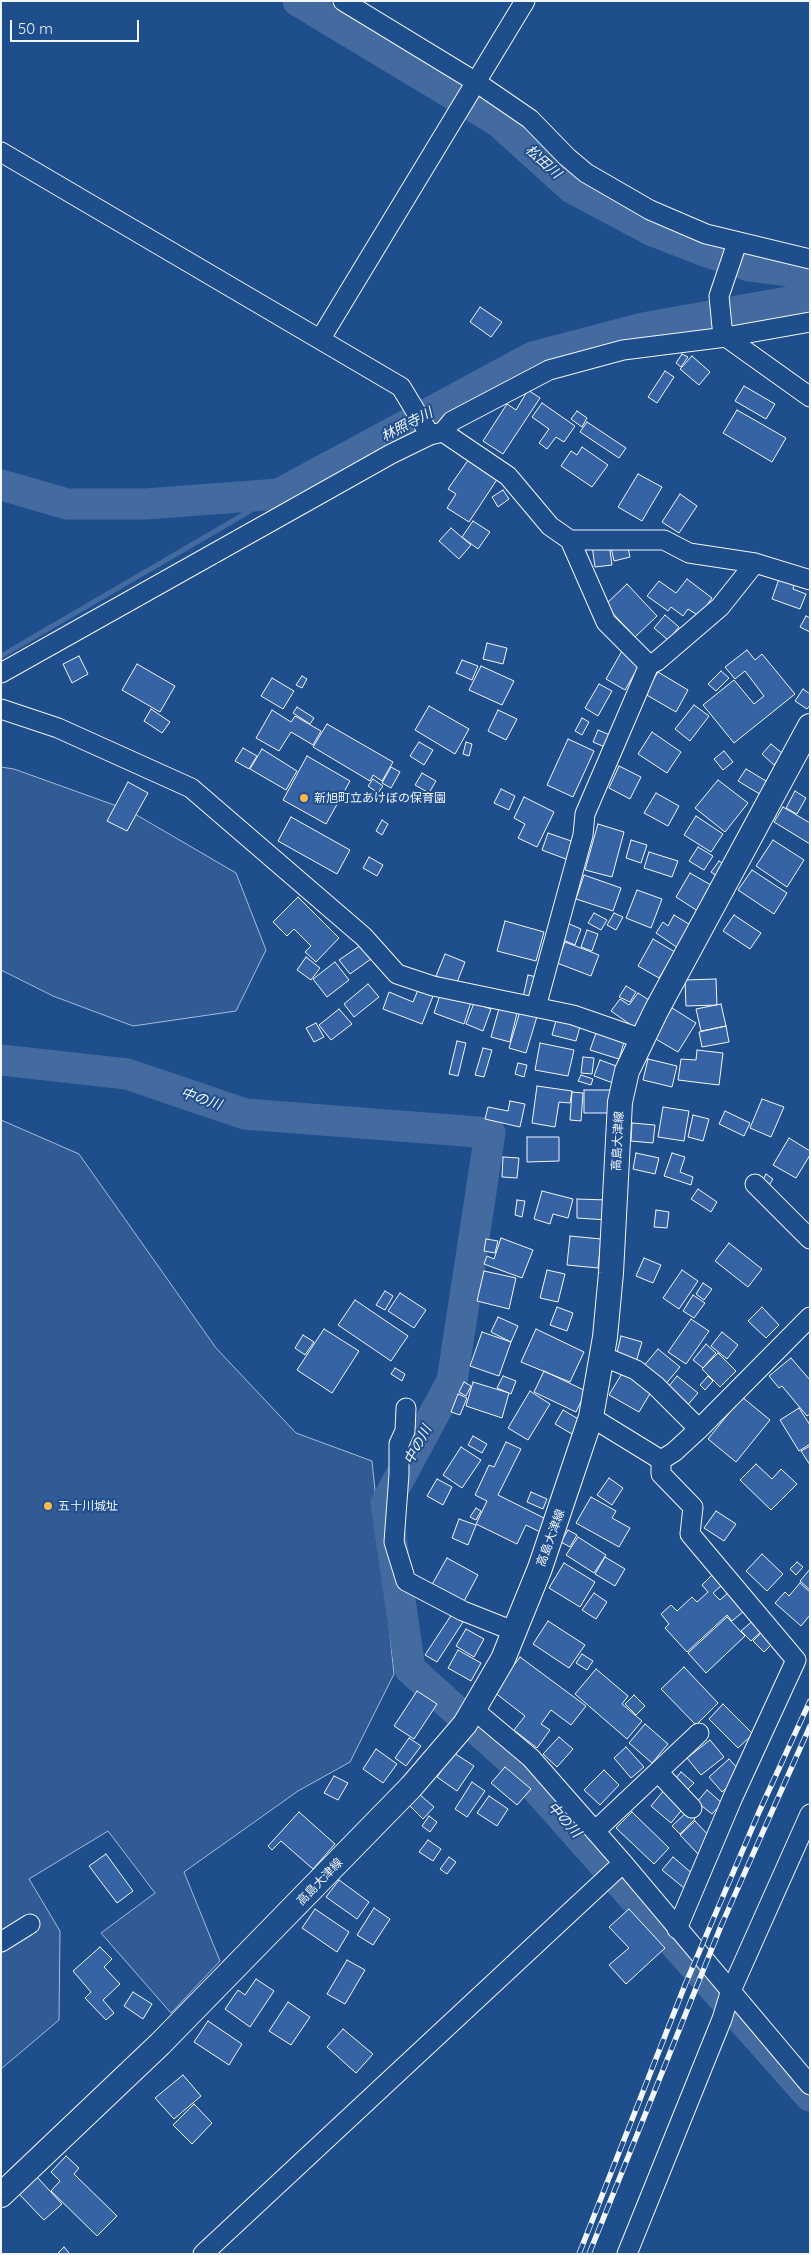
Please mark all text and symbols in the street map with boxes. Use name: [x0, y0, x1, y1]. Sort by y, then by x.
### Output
scale bar: [12, 10, 141, 42]
text: 50 m: [18, 19, 53, 38]
water label: 松田川: [522, 142, 564, 182]
water label: 林照寺川: [378, 404, 436, 446]
place label: 新旭町立あけぼの保育園: [314, 791, 446, 805]
marker: 新旭町立あけぼの保育園: [298, 792, 310, 804]
water label: 中の川: [178, 1084, 224, 1114]
street label: 高島大津線: [609, 1111, 627, 1171]
water label: 中の川: [401, 1423, 435, 1467]
place label: 五十川城址: [58, 1499, 118, 1513]
marker: 五十川城址: [42, 1500, 54, 1512]
street label: 高島大津線: [534, 1507, 568, 1569]
water label: 中の川: [544, 1799, 584, 1841]
street label: 高島大津線: [294, 1855, 346, 1909]

